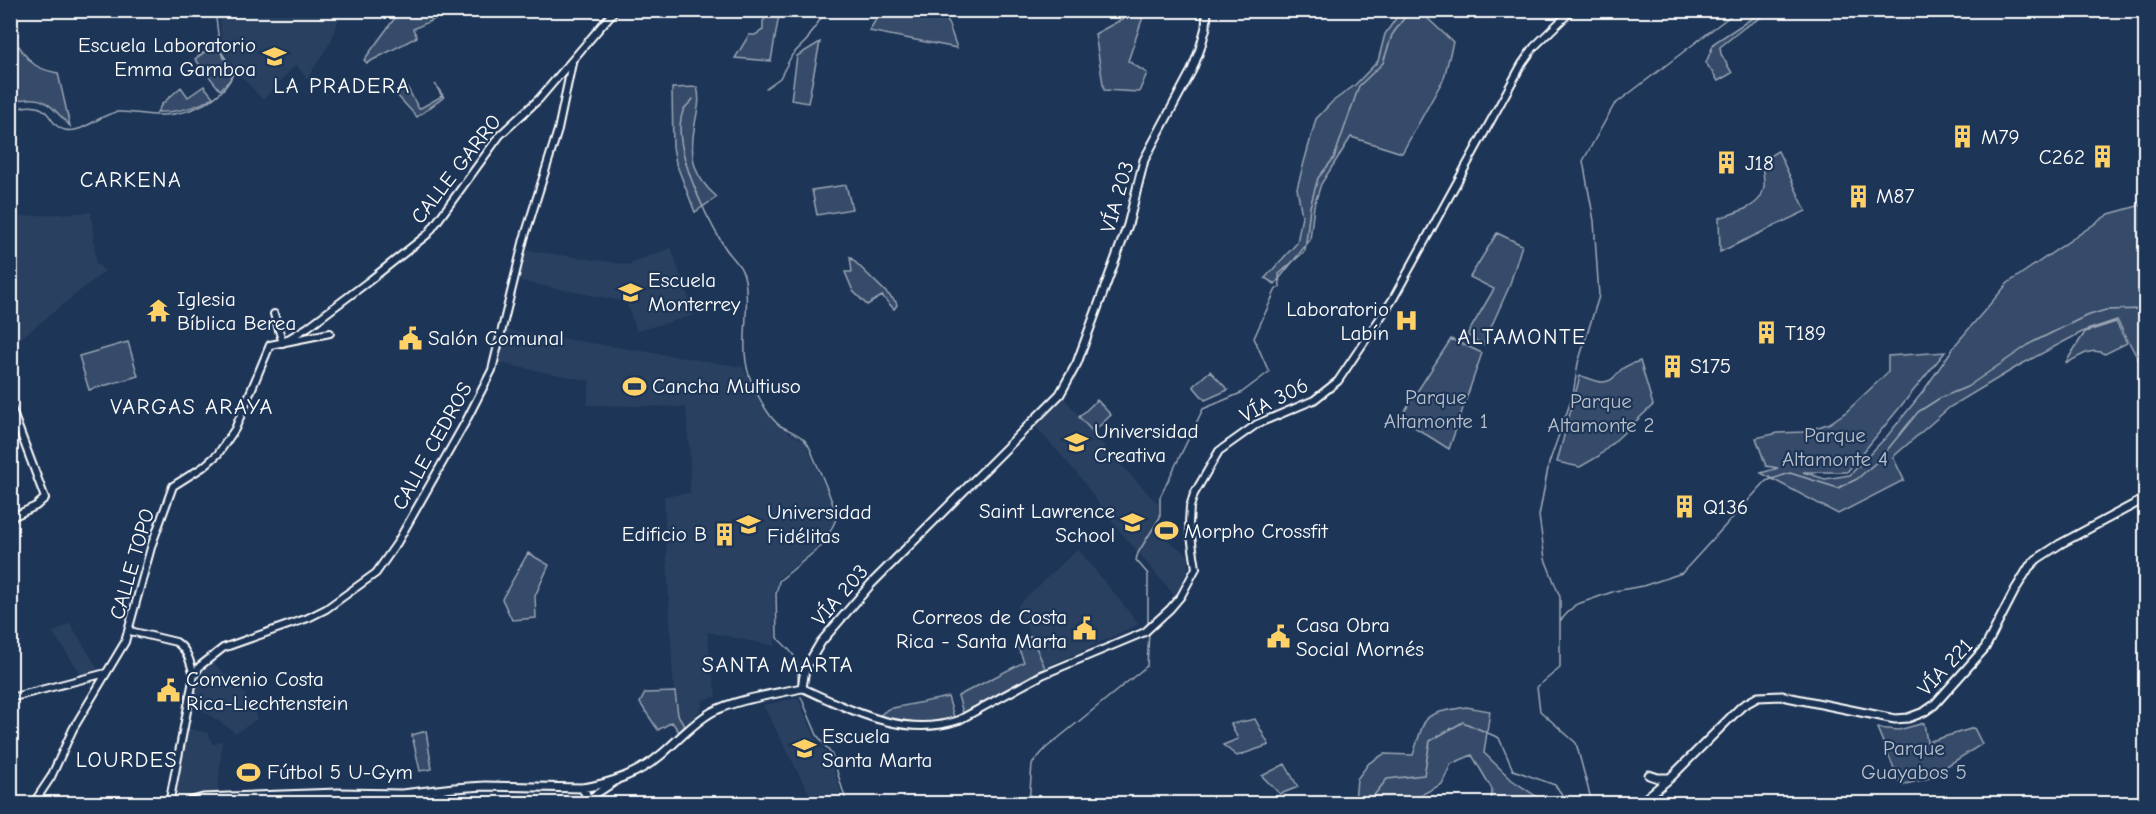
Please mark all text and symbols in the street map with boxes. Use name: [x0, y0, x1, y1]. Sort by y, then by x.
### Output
place label: Escuela Laboratorio Emma Gamboa: [78, 33, 256, 81]
school or university icon: Escuela Laboratorio Emma Gamboa: [261, 44, 287, 70]
district label: LA PRADERA: [273, 73, 411, 99]
street label: CALLE GARRO: [406, 110, 506, 228]
building icon: M79: [1950, 124, 1976, 150]
place label: M79: [1981, 125, 2020, 149]
building icon: C262: [2090, 144, 2116, 170]
place label: C262: [2039, 145, 2085, 169]
building icon: J18: [1714, 150, 1740, 176]
place label: J18: [1745, 151, 1774, 175]
street label: VÍA 203: [1095, 159, 1139, 235]
district label: CARKENA: [80, 167, 182, 193]
building icon: M87: [1845, 183, 1871, 209]
place label: M87: [1876, 184, 1914, 208]
place label: Escuela Monterrey: [648, 268, 741, 316]
school or university icon: Escuela Monterrey: [617, 279, 643, 305]
place label: Iglesia Bíblica Berea: [177, 287, 296, 335]
place label: Laboratorio Labín: [1286, 297, 1389, 345]
temple icon: Iglesia Bíblica Berea: [146, 298, 172, 324]
hospital icon: Laboratorio Labín: [1394, 308, 1420, 334]
building icon: T189: [1754, 320, 1780, 346]
place label: T189: [1785, 321, 1826, 345]
district label: ALTAMONTE: [1457, 324, 1587, 350]
public building icon: Salón Comunal: [397, 325, 423, 351]
place label: Salón Comunal: [428, 326, 564, 350]
building icon: S175: [1659, 353, 1685, 379]
place label: S175: [1690, 354, 1731, 378]
sports icon: Cancha Multiuso: [621, 373, 647, 399]
street label: VÍA 306: [1236, 373, 1312, 427]
place label: Cancha Multiuso: [652, 374, 801, 398]
street label: CALLE CEDROS: [387, 378, 477, 514]
park label: Parque Altamonte 1: [1384, 385, 1488, 433]
park label: Parque Altamonte 2: [1547, 389, 1655, 437]
district label: VARGAS ARAYA: [110, 394, 274, 420]
place label: Universidad Creativa: [1094, 419, 1199, 467]
park label: Parque Altamonte 4: [1782, 423, 1888, 471]
school or university icon: Universidad Creativa: [1063, 430, 1089, 456]
building icon: Q136: [1672, 494, 1698, 520]
place label: Q136: [1703, 495, 1748, 519]
place label: Saint Lawrence School: [979, 499, 1115, 547]
place label: Universidad Fidélitas: [767, 500, 872, 548]
street label: CALLE TOPO: [105, 506, 159, 622]
school or university icon: Saint Lawrence School: [1120, 510, 1146, 536]
school or university icon: Universidad Fidélitas: [736, 511, 762, 537]
sports icon: Morpho Crossfit: [1153, 518, 1179, 544]
place label: Morpho Crossfit: [1184, 519, 1329, 543]
building icon: Edificio B: [712, 521, 738, 547]
place label: Edificio B: [622, 522, 707, 546]
street label: VÍA 203: [807, 560, 873, 630]
place label: Correos de Costa Rica - Santa Marta: [896, 605, 1067, 653]
place label: Casa Obra Social Mornés: [1296, 613, 1424, 661]
public building icon: Correos de Costa Rica - Santa Marta: [1072, 616, 1098, 642]
public building icon: Casa Obra Social Mornés: [1265, 624, 1291, 650]
street label: VÍA 221: [1913, 634, 1977, 700]
district label: SANTA MARTA: [702, 652, 854, 678]
place label: Convenio Costa Rica-Liechtenstein: [186, 667, 348, 715]
public building icon: Convenio Costa Rica-Liechtenstein: [155, 678, 181, 704]
place label: Escuela Santa Marta: [822, 724, 932, 772]
school or university icon: Escuela Santa Marta: [791, 735, 817, 761]
park label: Parque Guayabos 5: [1861, 736, 1967, 784]
district label: LOURDES: [76, 747, 178, 773]
sports icon: Fútbol 5 U-Gym: [236, 759, 262, 785]
place label: Fútbol 5 U-Gym: [267, 760, 413, 784]

